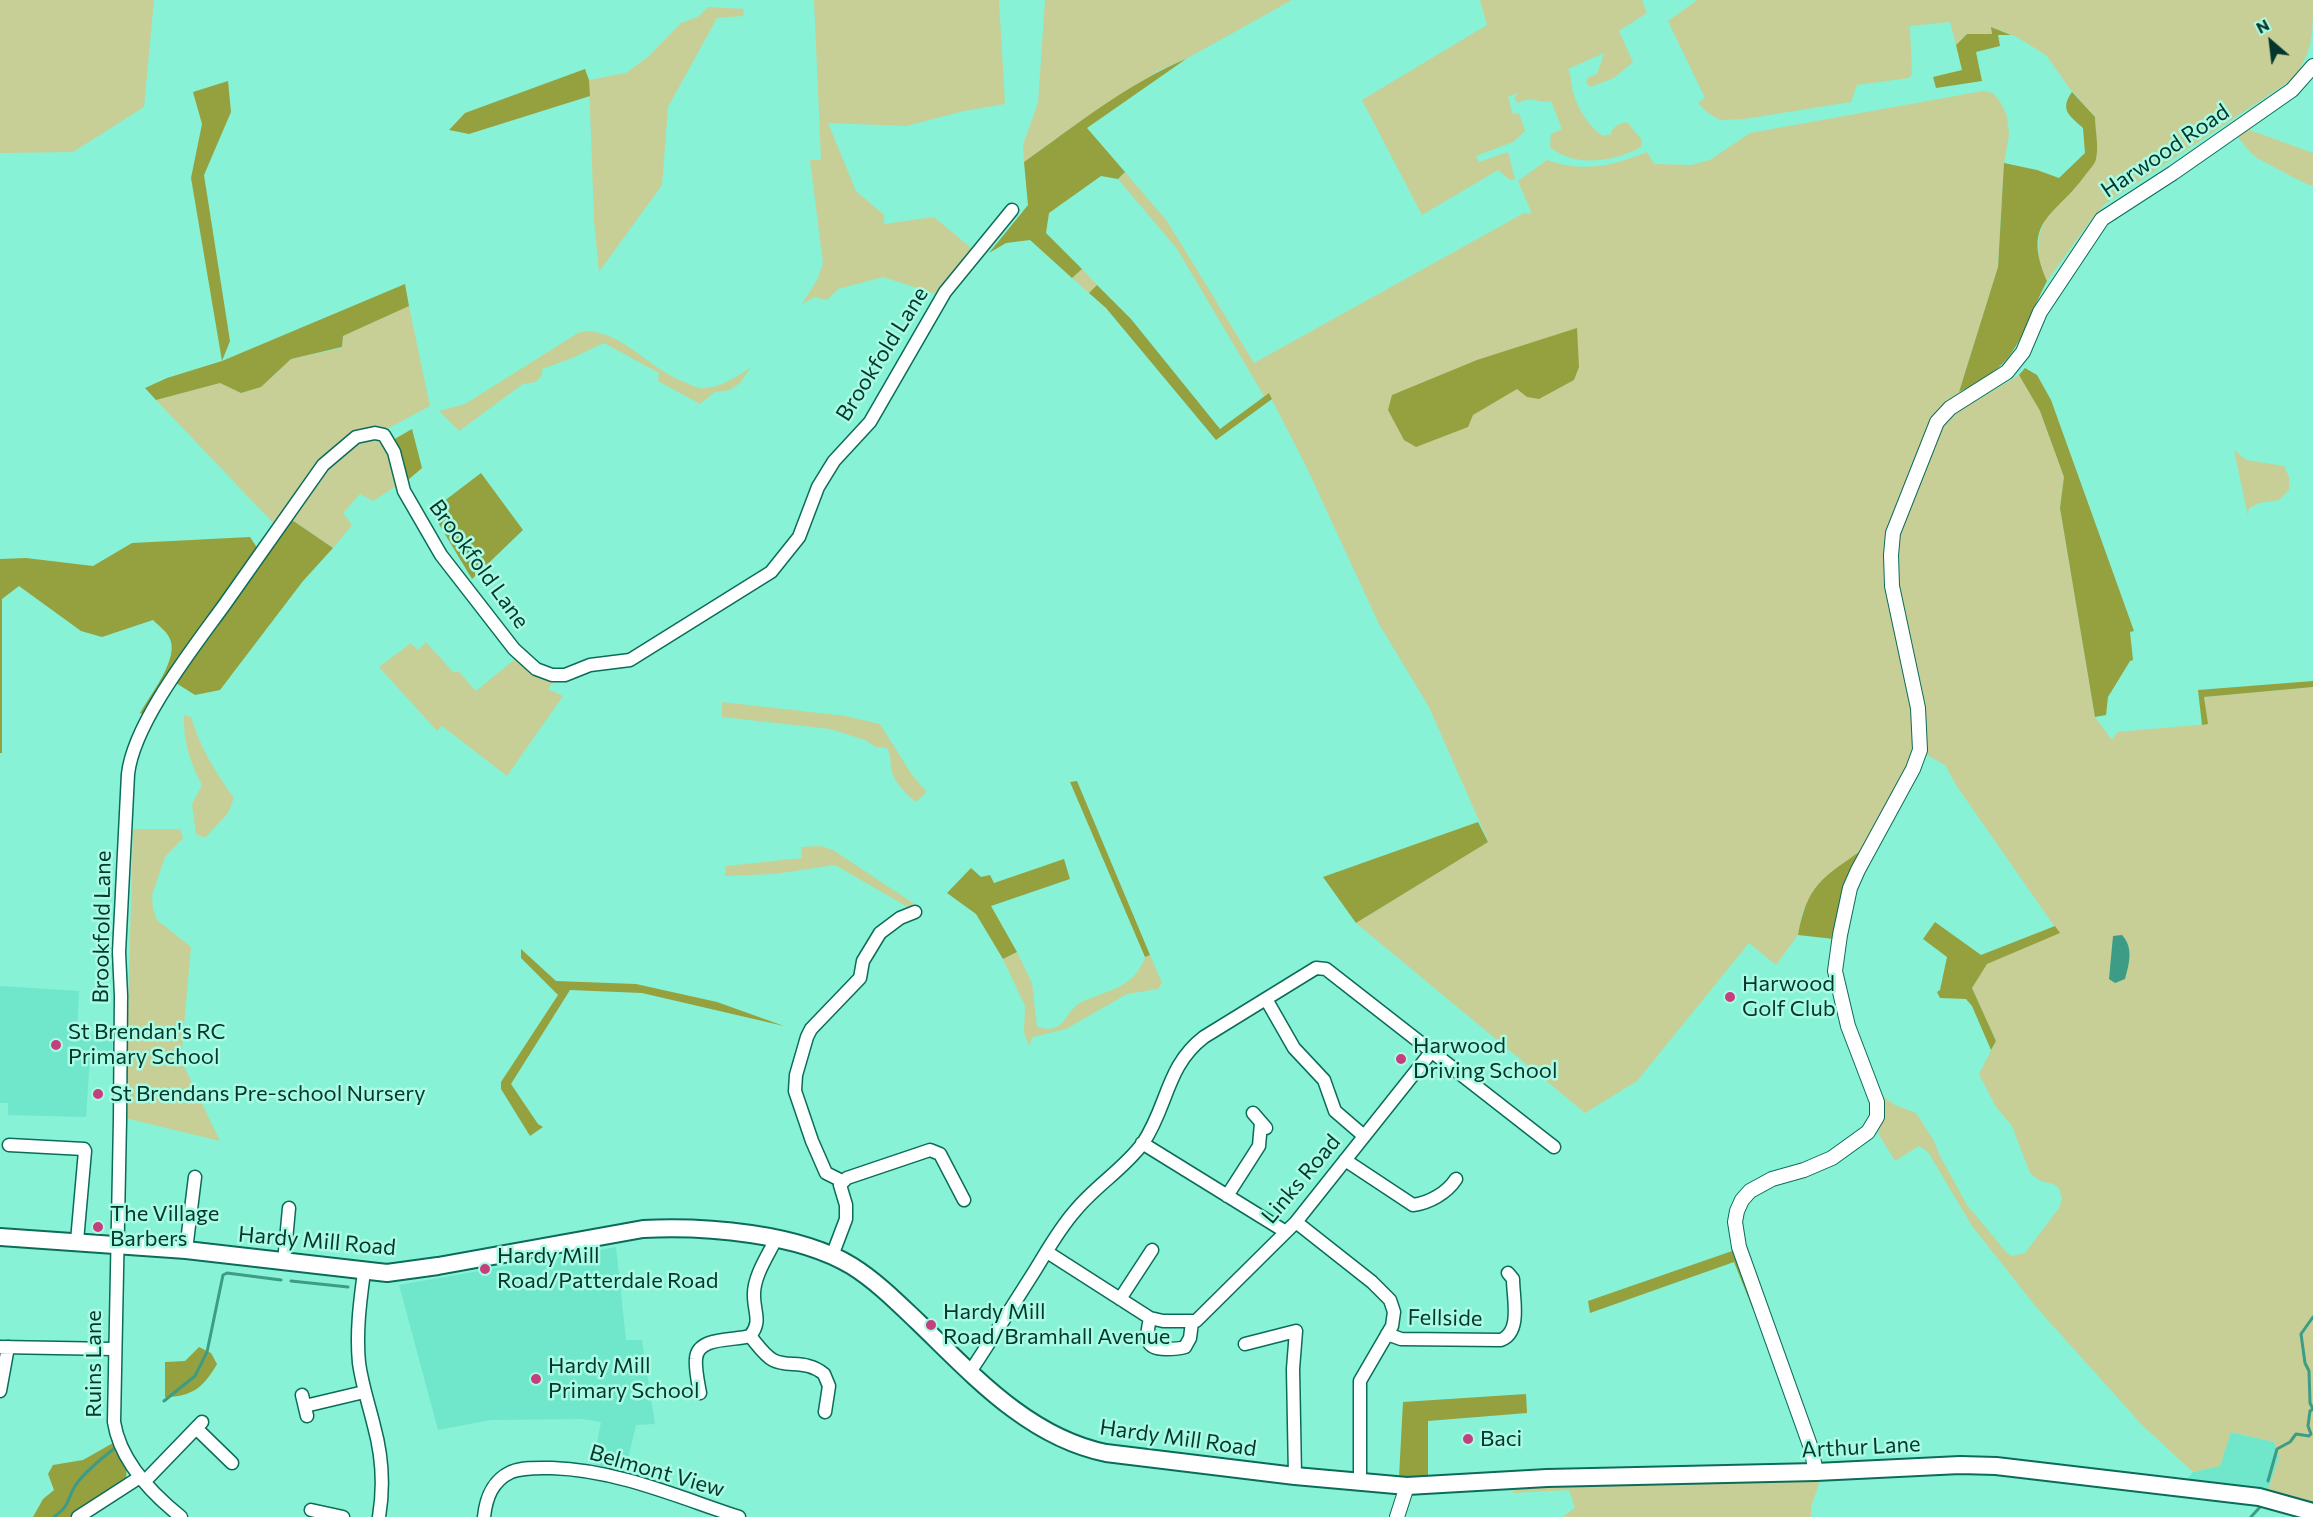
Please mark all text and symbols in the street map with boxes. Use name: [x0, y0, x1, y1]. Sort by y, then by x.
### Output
north arrow: [2241, 12, 2301, 72]
text: N: [2253, 14, 2272, 37]
street label: Harwood Road: [2096, 99, 2234, 203]
street label: Brookfold Lane: [830, 282, 934, 426]
street label: Brookfold Lane: [423, 494, 535, 634]
street label: Brookfold Lane: [87, 850, 117, 1004]
place label: Harwood Golf Club: [1742, 971, 1836, 1022]
marker: Harwood Golf Club: [1723, 990, 1737, 1004]
place label: St Brendan's RC Primary School: [68, 1019, 226, 1070]
place label: Harwood Driving School: [1413, 1033, 1558, 1084]
marker: St Brendan's RC Primary School: [49, 1038, 63, 1052]
marker: Harwood Driving School: [1394, 1052, 1408, 1066]
place label: St Brendans Pre-school Nursery: [110, 1081, 426, 1107]
marker: St Brendans Pre-school Nursery: [91, 1087, 105, 1101]
street label: Links Road: [1256, 1129, 1346, 1229]
place label: The Village Barbers: [110, 1201, 219, 1252]
marker: The Village Barbers: [91, 1220, 105, 1234]
street label: Hardy Mill Road: [237, 1221, 397, 1261]
place label: Hardy Mill Road/Patterdale Road: [497, 1243, 718, 1294]
marker: Hardy Mill Road/Patterdale Road: [478, 1262, 492, 1276]
place label: Hardy Mill Road/Bramhall Avenue: [943, 1299, 1170, 1350]
street label: Fellside: [1407, 1304, 1483, 1332]
street label: Ruins Lane: [81, 1310, 107, 1418]
marker: Hardy Mill Road/Bramhall Avenue: [924, 1318, 938, 1332]
place label: Hardy Mill Primary School: [548, 1353, 700, 1404]
marker: Hardy Mill Primary School: [529, 1372, 543, 1386]
street label: Hardy Mill Road: [1098, 1414, 1258, 1462]
place label: Baci: [1480, 1426, 1522, 1452]
street label: Arthur Lane: [1801, 1431, 1921, 1463]
marker: Baci: [1461, 1432, 1475, 1446]
street label: Belmont View: [586, 1439, 728, 1503]

